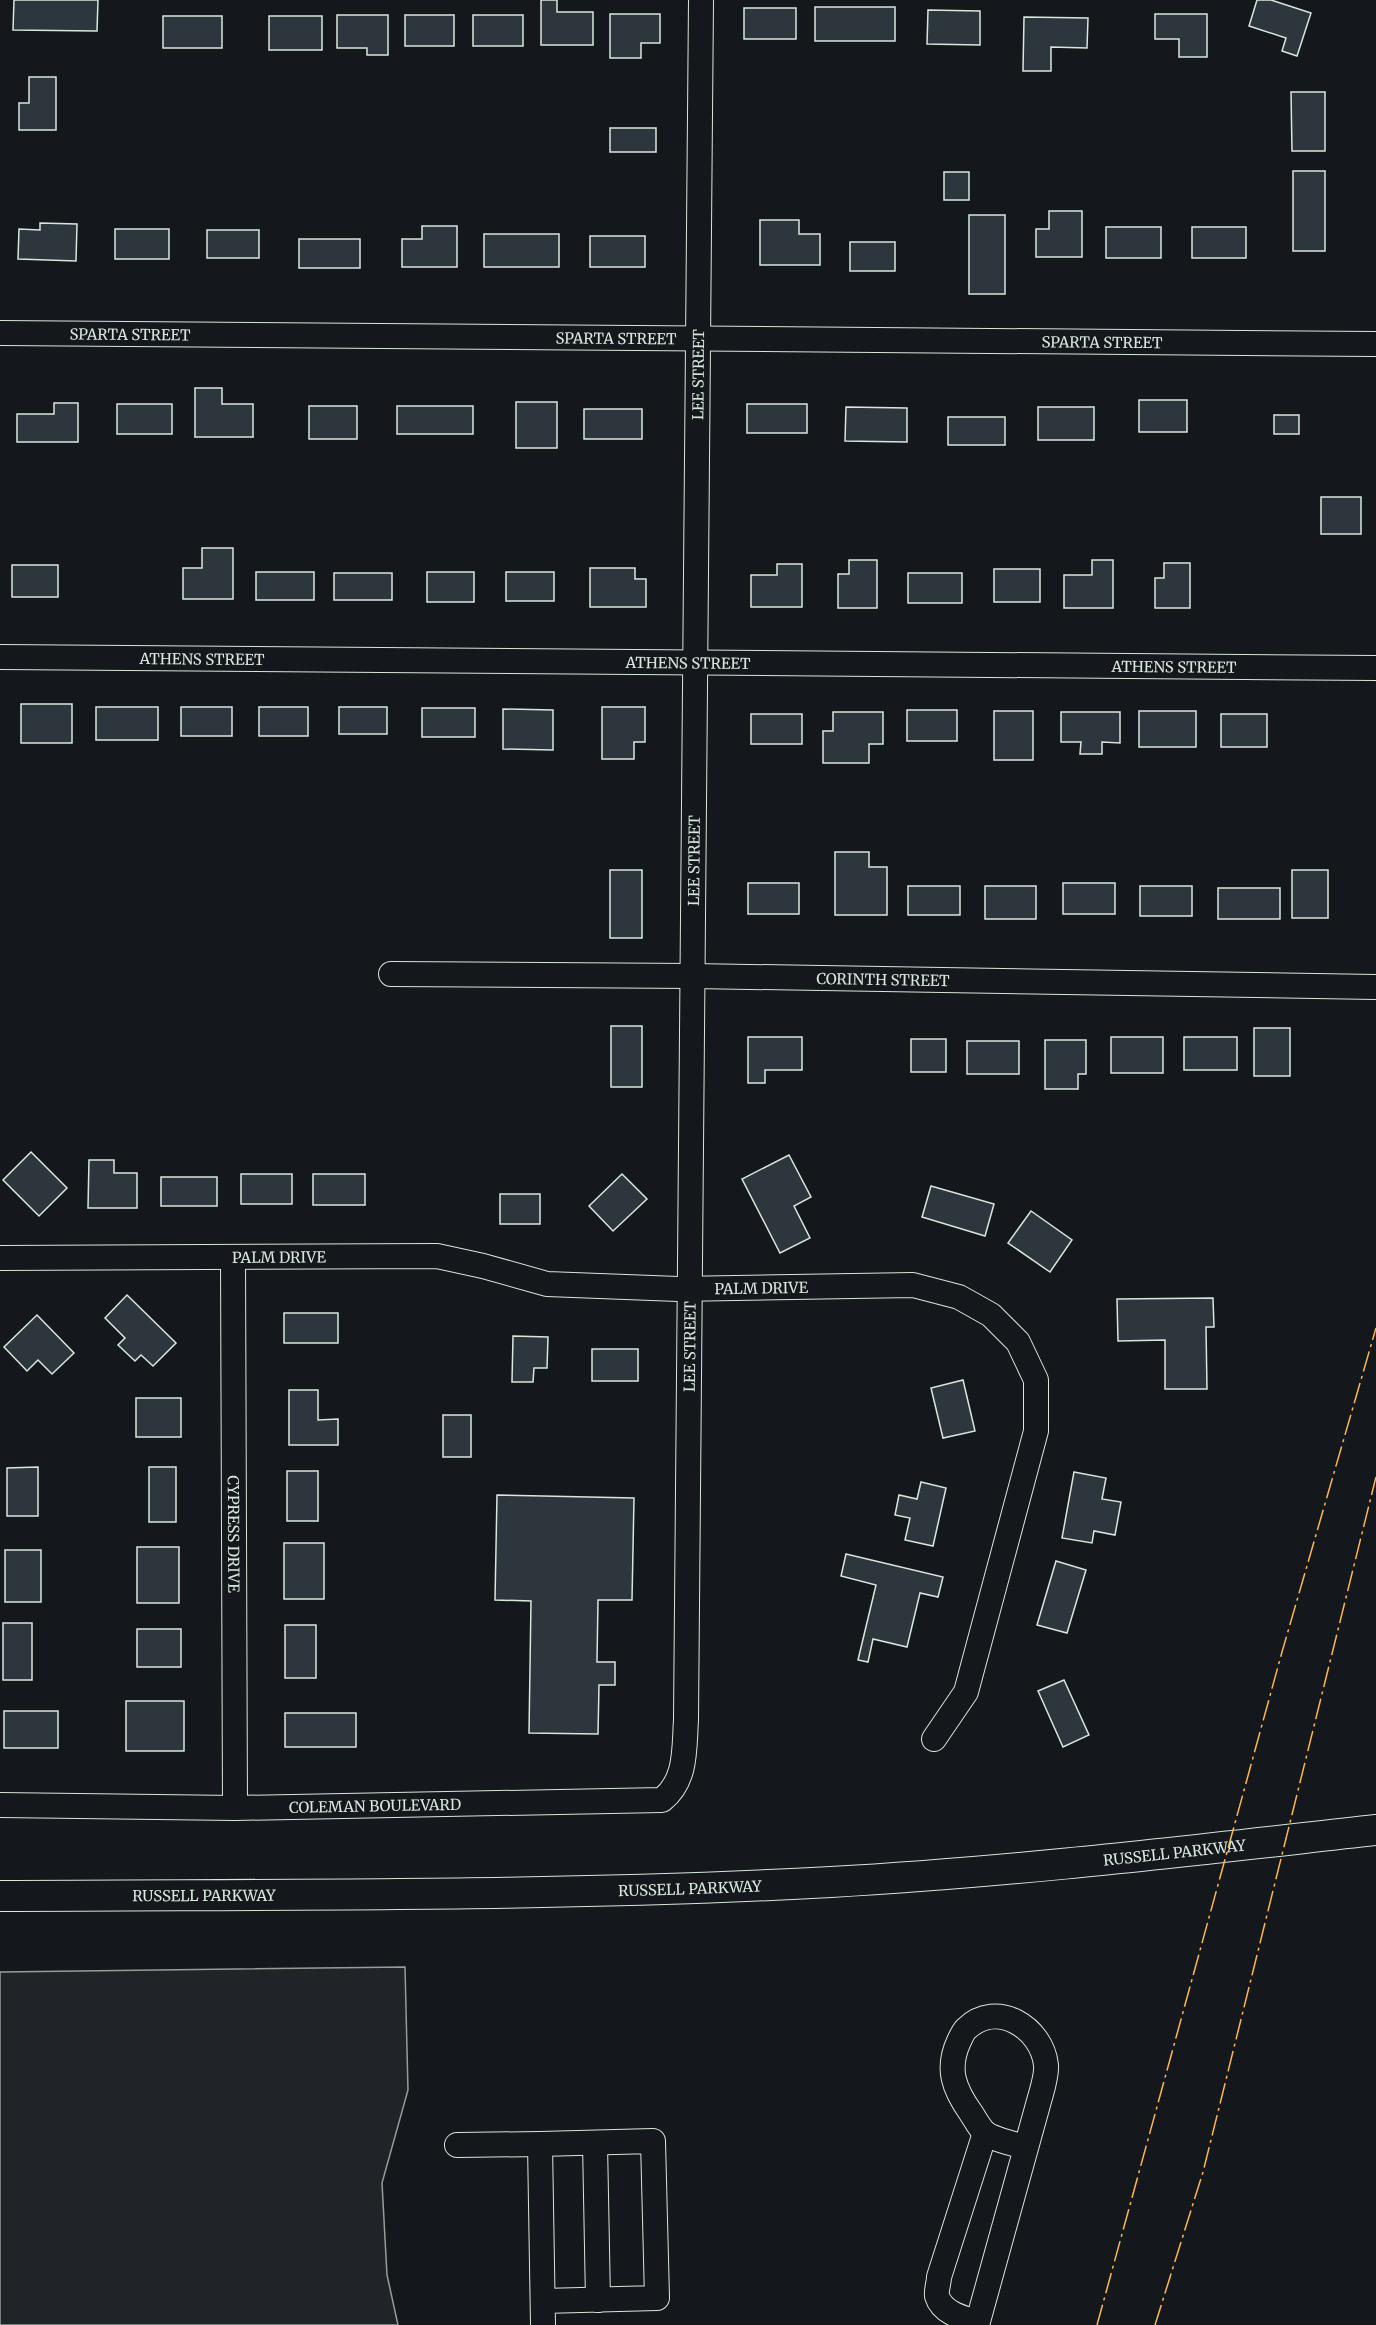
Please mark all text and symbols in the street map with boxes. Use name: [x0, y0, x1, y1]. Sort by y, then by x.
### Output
street label: SPARTA STREET: [69, 324, 191, 344]
street label: SPARTA STREET: [555, 328, 677, 348]
street label: LEE STREET: [688, 329, 708, 420]
street label: SPARTA STREET: [1041, 332, 1163, 352]
street label: ATHENS STREET: [138, 649, 265, 669]
street label: ATHENS STREET: [624, 652, 751, 673]
street label: ATHENS STREET: [1110, 656, 1237, 676]
street label: LEE STREET: [684, 815, 703, 906]
street label: CORINTH STREET: [816, 968, 950, 990]
street label: PALM DRIVE: [232, 1247, 326, 1266]
street label: PALM DRIVE: [714, 1277, 809, 1298]
street label: LEE STREET: [679, 1301, 699, 1392]
street label: CYPRESS DRIVE: [224, 1475, 244, 1593]
street label: COLEMAN BOULEVARD: [289, 1794, 461, 1816]
street label: RUSSELL PARKWAY: [1102, 1835, 1247, 1869]
street label: RUSSELL PARKWAY: [618, 1876, 762, 1900]
street label: RUSSELL PARKWAY: [132, 1885, 276, 1905]

